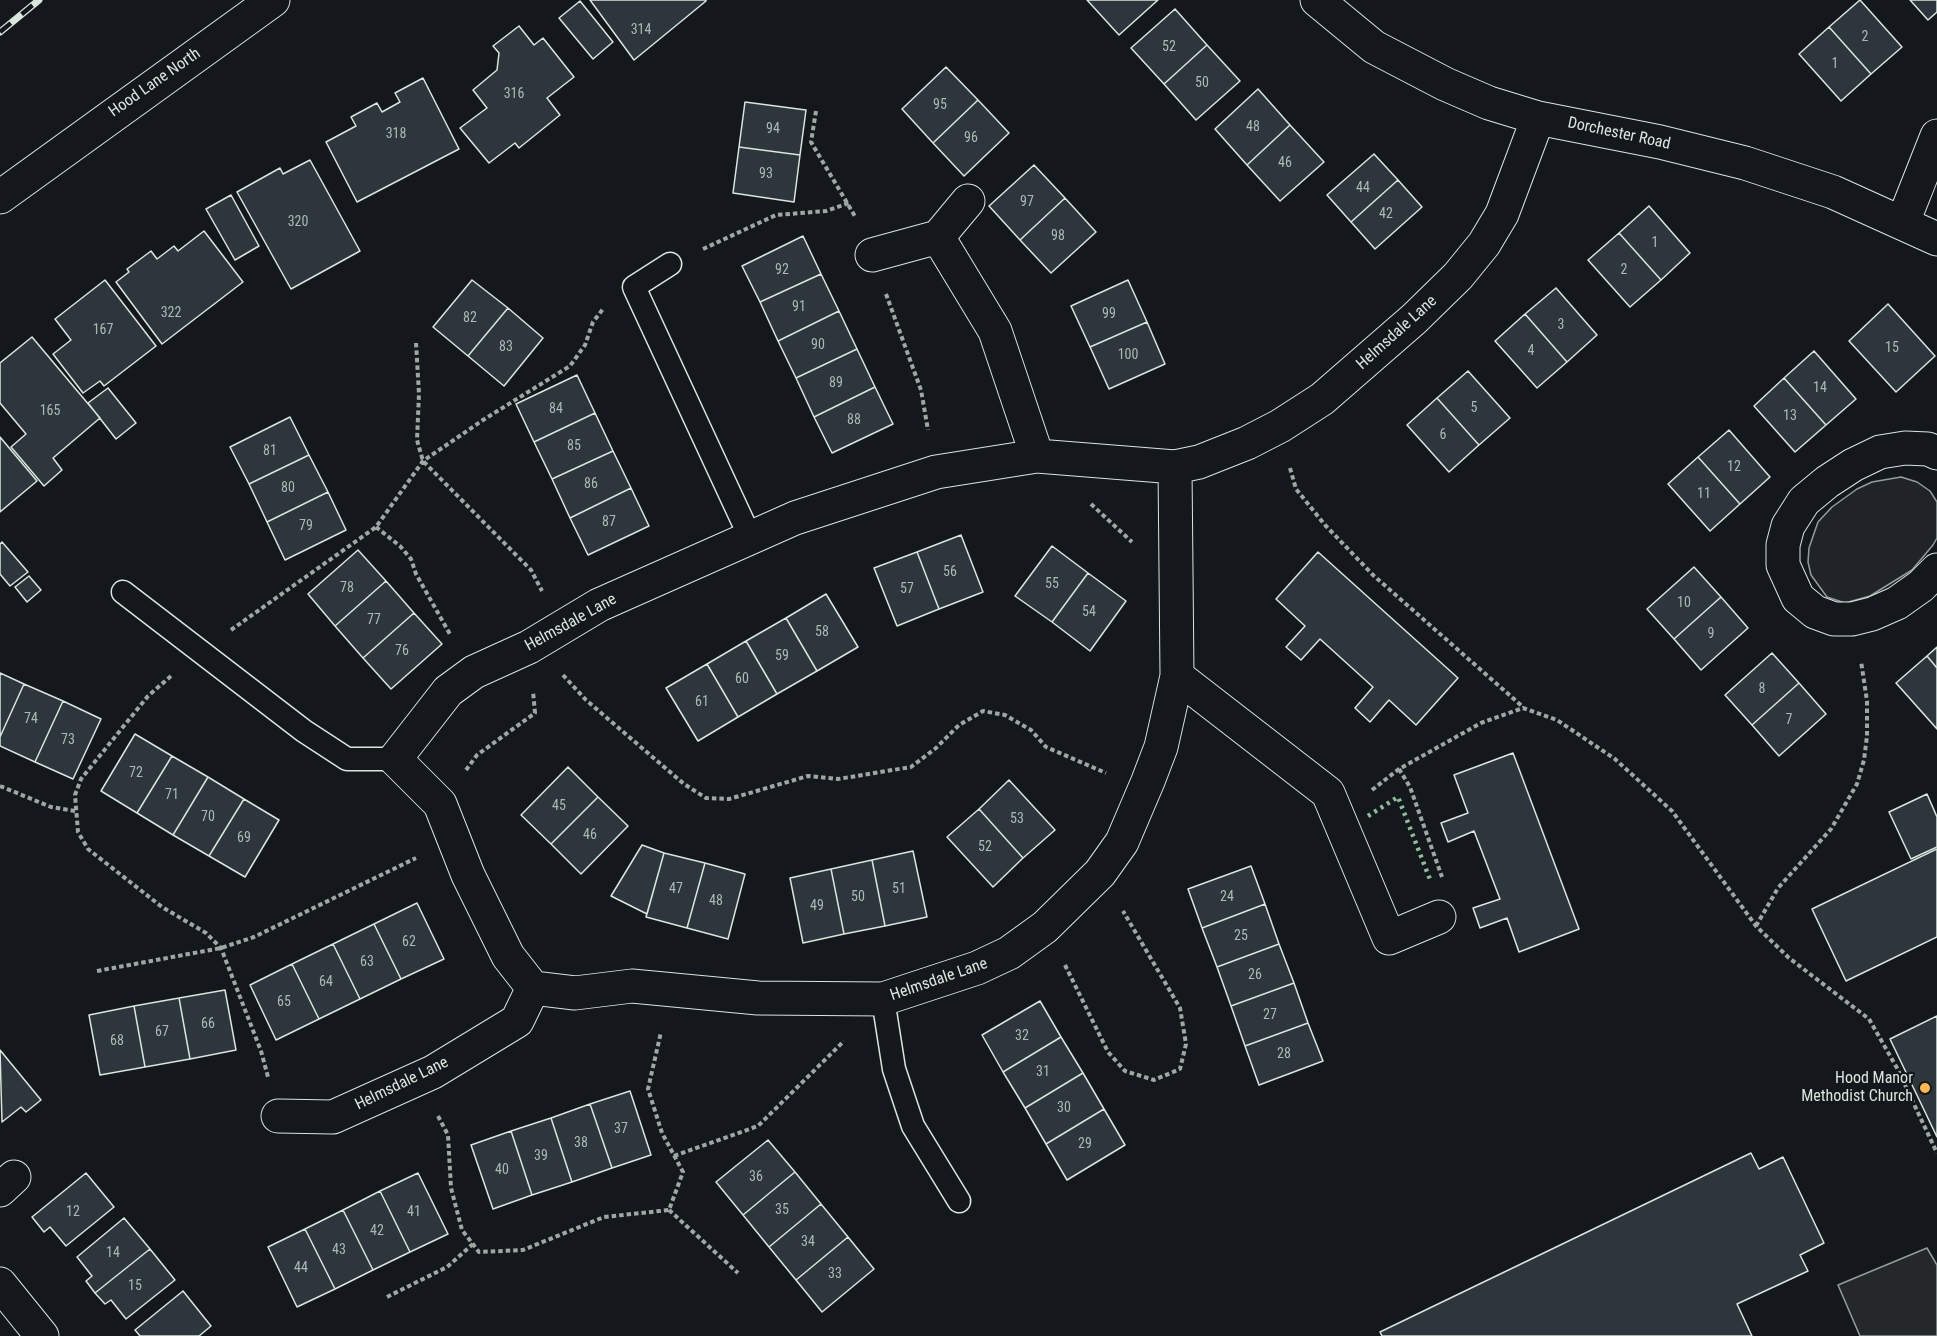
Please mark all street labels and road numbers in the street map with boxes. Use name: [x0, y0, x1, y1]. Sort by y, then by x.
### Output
street label: Hood Lane North: [105, 44, 205, 122]
street label: Dorchester Road: [1566, 114, 1672, 154]
street label: Helmsdale Lane: [1353, 292, 1441, 374]
street label: Helmsdale Lane: [522, 590, 620, 656]
street label: Helmsdale Lane: [888, 954, 990, 1006]
street label: Helmsdale Lane: [352, 1053, 452, 1115]

